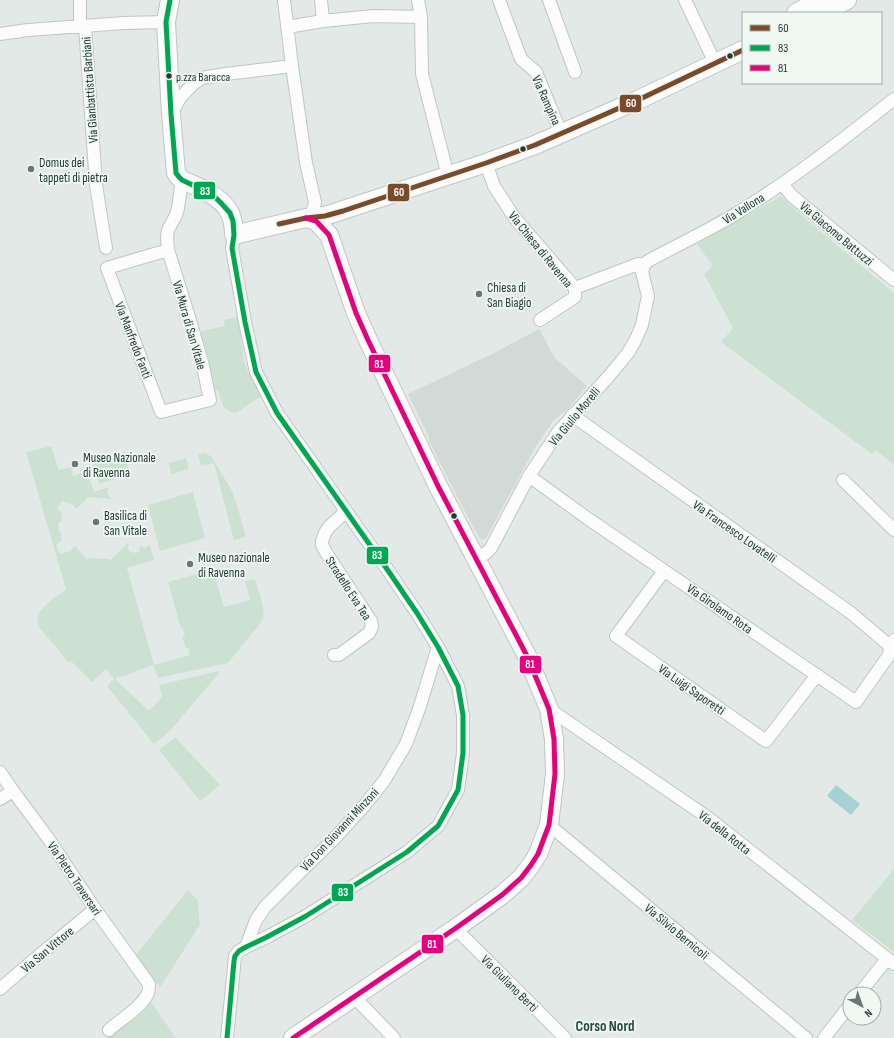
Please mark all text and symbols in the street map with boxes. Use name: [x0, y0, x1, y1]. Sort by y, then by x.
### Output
legend: [742, 12, 882, 84]
text: 60: [778, 21, 789, 36]
street label: Via Gianbattista Barbiani: [78, 36, 102, 144]
text: 83: [778, 41, 788, 56]
unlabelled marker: [725, 51, 735, 61]
text: 81: [778, 61, 788, 76]
place label: p.zza Baracca: [176, 70, 231, 85]
marker: p.zza Baracca: [164, 71, 174, 81]
street label: Via Rampina: [528, 73, 564, 128]
line badge: 60: [619, 94, 642, 113]
text: 60: [626, 97, 636, 110]
unlabelled marker: [518, 144, 528, 154]
place label: Domus dei tappeti di pietra: [39, 155, 108, 186]
marker: Domus dei tappeti di pietra: [26, 164, 36, 174]
line badge: 83: [193, 181, 216, 200]
line badge: 60: [387, 183, 410, 202]
text: 83: [200, 185, 210, 198]
text: 60: [394, 186, 404, 199]
street label: Via Vallona: [720, 190, 768, 228]
street label: Via Giacomo Battuzzi: [796, 198, 877, 269]
street label: Via Chiesa di Ravenna: [505, 208, 576, 291]
street label: Via Mura di San Vitale: [169, 279, 209, 372]
place label: Chiesa di San Biagio: [487, 280, 531, 311]
marker: Chiesa di San Biagio: [474, 289, 484, 299]
street label: Via Manfredo Fanti: [111, 300, 155, 381]
line badge: 81: [368, 354, 391, 373]
text: 81: [374, 358, 384, 371]
street label: Via Giulio Morelli: [546, 384, 604, 449]
place label: Museo Nazionale di Ravenna: [83, 450, 156, 481]
marker: Museo Nazionale di Ravenna: [70, 459, 80, 469]
street label: Via Francesco Lovatelli: [690, 497, 779, 567]
place label: Basilica di San Vitale: [104, 508, 147, 539]
unlabelled marker: [449, 511, 459, 521]
marker: Basilica di San Vitale: [91, 517, 101, 527]
line badge: 83: [366, 546, 389, 565]
text: 83: [372, 549, 382, 562]
place label: Museo nazionale di Ravenna: [198, 550, 270, 581]
street label: Stradello Eva Tea: [322, 554, 375, 623]
marker: Museo nazionale di Ravenna: [185, 559, 195, 569]
street label: Via Girolamo Rota: [683, 580, 755, 637]
line badge: 81: [519, 655, 542, 674]
text: 81: [525, 658, 535, 671]
street label: Via Luigi Saporetti: [655, 661, 728, 719]
street label: Via Don Giovanni Minzoni: [297, 785, 382, 875]
street label: Via della Rotta: [695, 807, 754, 858]
street label: Via Pietro Traversari: [44, 839, 105, 919]
line badge: 83: [331, 883, 354, 902]
text: 83: [338, 886, 348, 899]
street label: Via Silvio Bernicoli: [641, 900, 712, 963]
street label: Via San Vittore: [18, 923, 77, 976]
line badge: 81: [421, 934, 444, 954]
text: 81: [427, 938, 437, 951]
street label: Via Giuliano Berti: [477, 952, 541, 1016]
north arrow: [842, 986, 882, 1026]
text: N: [862, 1006, 875, 1020]
district label: Corso Nord: [576, 1017, 634, 1036]

